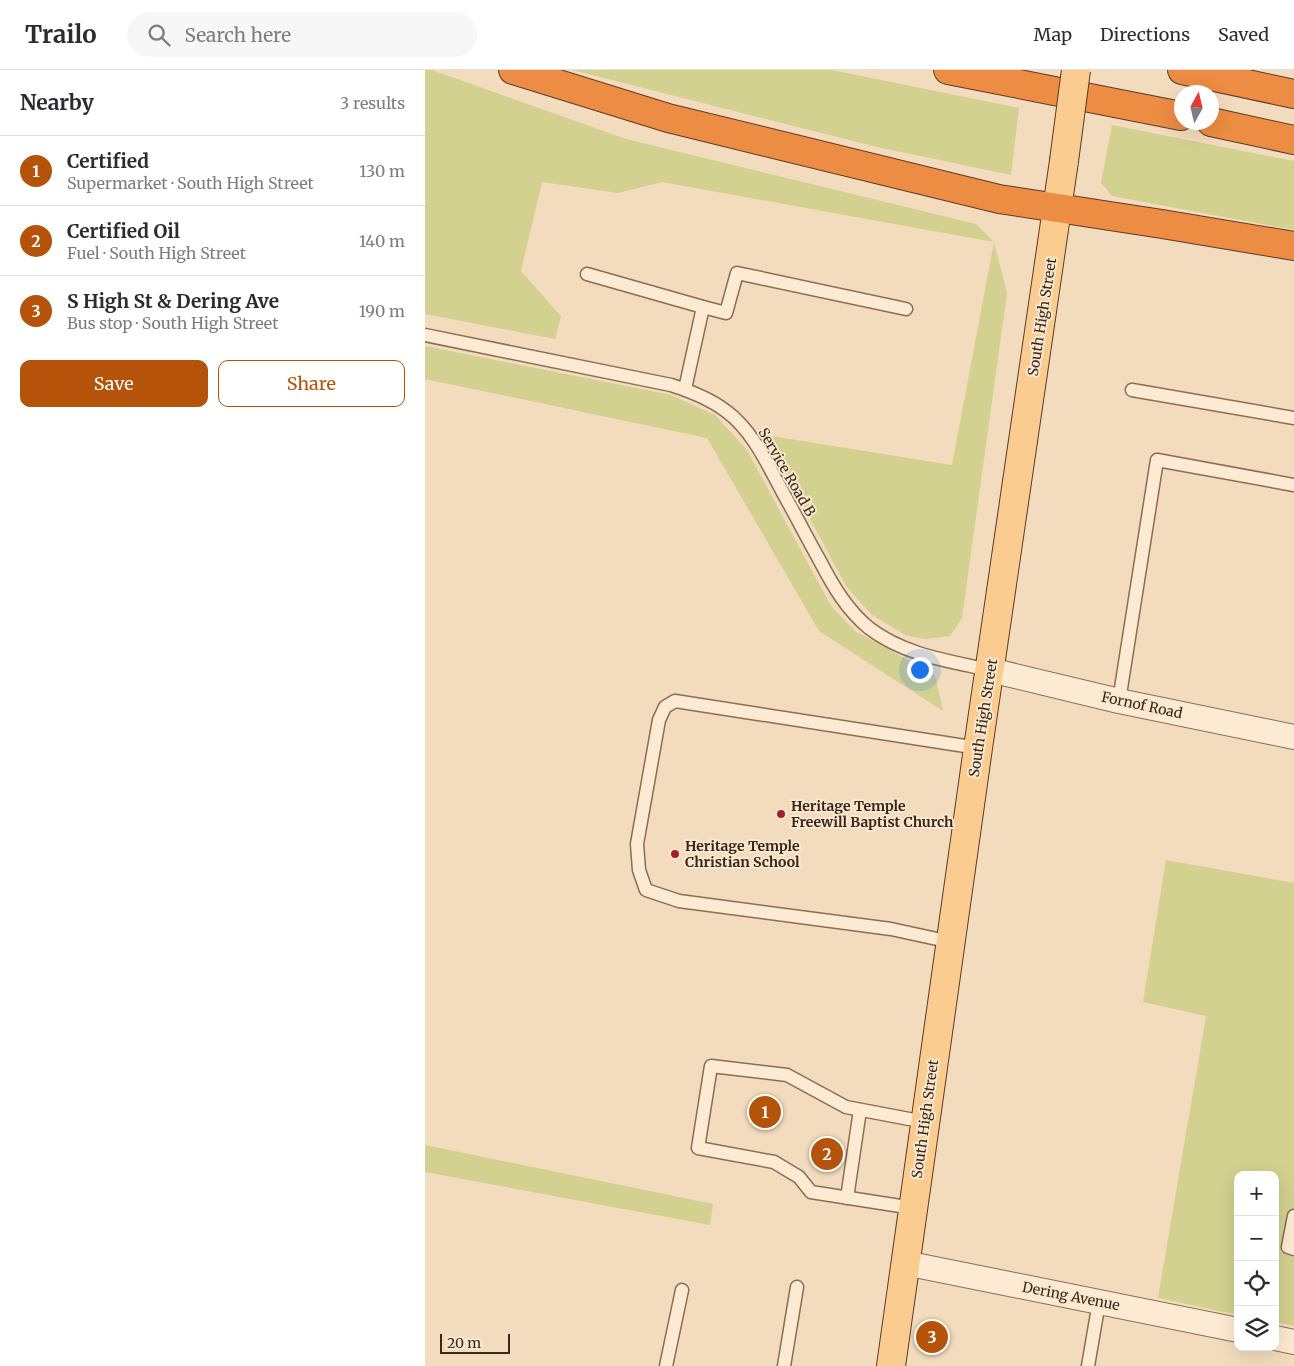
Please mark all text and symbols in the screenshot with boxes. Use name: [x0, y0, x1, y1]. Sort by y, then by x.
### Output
search box: [127, 12, 477, 57]
text: Trailo: [25, 19, 97, 50]
icon: search: [145, 21, 173, 49]
text: Search here: [185, 23, 291, 47]
text: Map: [1034, 23, 1072, 46]
text: Directions: [1100, 23, 1190, 46]
text: Saved: [1218, 23, 1269, 46]
north arrow: [1174, 85, 1219, 130]
text: Nearby: [20, 89, 94, 116]
text: 3 results: [340, 93, 405, 113]
text: Certified: [67, 149, 149, 173]
text: 1: [32, 161, 40, 181]
text: 130 m: [359, 161, 405, 181]
text: Supermarket · South High Street: [67, 173, 314, 193]
text: Certified Oil: [67, 219, 180, 243]
text: 2: [31, 231, 41, 251]
text: 140 m: [359, 231, 405, 251]
text: Fuel · South High Street: [67, 243, 246, 263]
street label: South High Street: [1024, 256, 1060, 377]
text: S High St & Dering Ave: [67, 289, 279, 313]
text: 3: [31, 301, 41, 321]
text: 190 m: [359, 301, 405, 321]
text: Bus stop · South High Street: [67, 313, 278, 333]
button: Save: [20, 360, 208, 407]
button: Share: [218, 360, 405, 407]
street label: Service Road B: [754, 425, 820, 519]
your location: [907, 657, 933, 683]
street label: South High Street: [965, 657, 1001, 778]
street label: Fornof Road: [1100, 688, 1185, 722]
place label: Heritage Temple Freewill Baptist Church: [791, 797, 954, 831]
marker: Heritage Temple Freewill Baptist Church: [775, 808, 787, 820]
place label: Heritage Temple Christian School: [685, 837, 800, 871]
marker: Heritage Temple Christian School: [669, 848, 681, 860]
street label: South High Street: [908, 1058, 942, 1179]
pin: 1: [749, 1093, 781, 1131]
pin: 2: [811, 1135, 843, 1173]
map controls: [1234, 1171, 1279, 1351]
button: +: [1234, 1171, 1279, 1216]
button: −: [1234, 1216, 1279, 1261]
button: locate: [1234, 1261, 1279, 1306]
street label: Dering Avenue: [1021, 1278, 1121, 1314]
button: layers: [1234, 1306, 1279, 1351]
pin: 3: [916, 1318, 948, 1356]
scale bar: [440, 1331, 510, 1354]
text: 20 m: [447, 1334, 481, 1352]

